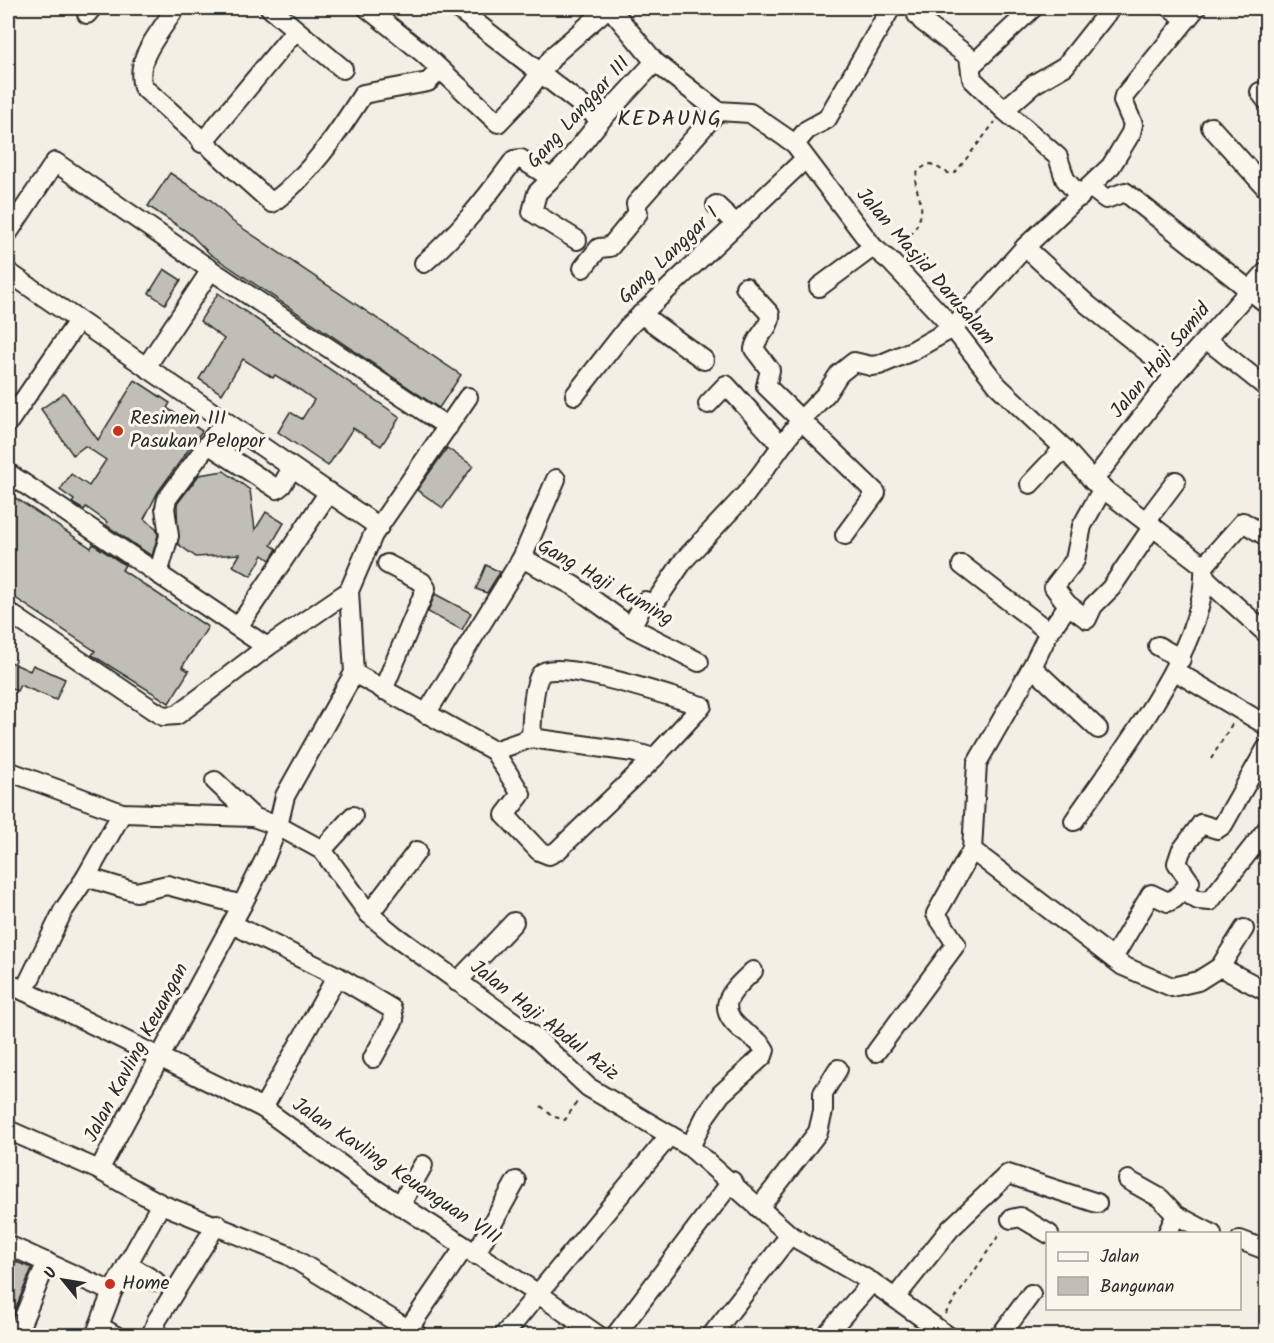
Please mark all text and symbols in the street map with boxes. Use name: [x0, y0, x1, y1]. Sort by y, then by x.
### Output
street label: Gang Langgar III: [519, 49, 639, 177]
district label: KEDAUNG: [617, 102, 723, 137]
street label: Jalan Masjid Darusalam: [847, 181, 1003, 353]
street label: Gang Langgar I: [611, 199, 727, 313]
street label: Jalan Haji Samid: [1103, 295, 1220, 426]
place label: Resimen III Pasukan Pelopor: [130, 403, 266, 458]
marker: Resimen III Pasukan Pelopor: [111, 424, 125, 438]
street label: Gang Haji Kuming: [531, 531, 679, 635]
street label: Jalan Haji Abdul Aziz: [462, 952, 626, 1090]
street label: Jalan Kavling Keuangan: [76, 958, 198, 1148]
street label: Jalan Kavling Keuanguan VIII: [285, 1090, 507, 1254]
legend: [1046, 1232, 1241, 1310]
text: Jalan: [1100, 1243, 1139, 1272]
north arrow: [33, 1250, 93, 1310]
text: U: [38, 1262, 65, 1284]
place label: Home: [122, 1268, 169, 1300]
text: Bangunan: [1100, 1273, 1174, 1302]
marker: Home: [103, 1277, 117, 1291]

